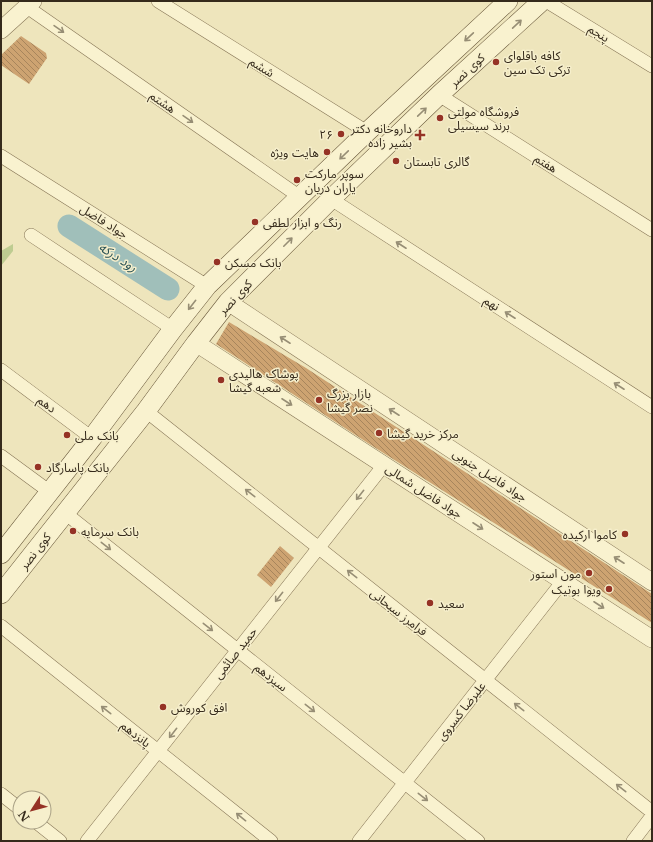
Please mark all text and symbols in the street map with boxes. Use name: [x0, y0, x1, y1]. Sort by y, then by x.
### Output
one-way arrow: [512, 19, 522, 29]
street label: پنجم: [585, 21, 612, 47]
one-way arrow: [53, 25, 64, 33]
one-way arrow: [464, 32, 474, 42]
place label: کافه باقلوای ترکی تک سین: [504, 48, 571, 77]
street label: کوی نصر: [446, 49, 488, 91]
street label: ششم: [246, 54, 277, 82]
marker: کافه باقلوای ترکی تک سین: [491, 57, 501, 67]
street label: هشتم: [146, 88, 179, 118]
place label: فروشگاه مولتی برند سیسیلی: [448, 104, 519, 133]
one-way arrow: [417, 108, 427, 117]
marker: فروشگاه مولتی برند سیسیلی: [435, 113, 445, 123]
one-way arrow: [182, 115, 193, 123]
place label: داروخانه دکتر بشیر زاده: [350, 121, 412, 150]
place label: ۲۶: [319, 127, 333, 142]
marker: ۲۶: [336, 129, 346, 139]
marker: داروخانه دکتر بشیر زاده: [415, 130, 425, 140]
place label: هایت ویژه: [270, 145, 319, 160]
marker: هایت ویژه: [322, 147, 332, 157]
one-way arrow: [339, 150, 349, 160]
street label: هفتم: [531, 150, 560, 177]
place label: گالری تابستان: [404, 154, 471, 169]
marker: گالری تابستان: [391, 156, 401, 166]
place label: سوپر مارکت یاران دریان: [305, 166, 364, 195]
marker: سوپر مارکت یاران دریان: [292, 175, 302, 185]
street label: جواد فاضل: [77, 201, 131, 241]
place label: رنگ و ابزار لطفی: [263, 215, 342, 230]
marker: رنگ و ابزار لطفی: [250, 217, 260, 227]
one-way arrow: [283, 237, 293, 247]
water label: رود درکه: [96, 238, 141, 276]
one-way arrow: [395, 240, 407, 248]
place label: بانک مسکن: [225, 255, 281, 270]
marker: بانک مسکن: [212, 257, 222, 267]
street label: کوی نصر: [214, 276, 256, 318]
street label: نهم: [480, 292, 503, 315]
one-way arrow: [187, 300, 196, 310]
one-way arrow: [504, 311, 516, 319]
one-way arrow: [280, 336, 291, 344]
place label: پوشاک هالیدی شعبه گیشا: [229, 366, 299, 395]
marker: پوشاک هالیدی شعبه گیشا: [216, 375, 226, 385]
one-way arrow: [614, 382, 625, 390]
place label: بازار بزرگ نصر گیشا: [327, 386, 373, 415]
street label: دهم: [34, 392, 59, 418]
marker: بازار بزرگ نصر گیشا: [314, 395, 324, 405]
one-way arrow: [281, 398, 292, 406]
one-way arrow: [388, 407, 400, 415]
place label: مرکز خرید گیشا: [387, 426, 459, 441]
place label: بانک ملی: [75, 428, 119, 443]
marker: مرکز خرید گیشا: [374, 428, 384, 438]
marker: بانک ملی: [62, 430, 72, 440]
street label: جواد فاضل جنوبی: [450, 445, 530, 505]
place label: بانک پاسارگاد: [46, 460, 109, 476]
street label: جواد فاضل شمالی: [383, 461, 465, 521]
marker: بانک پاسارگاد: [33, 462, 43, 472]
one-way arrow: [244, 489, 255, 498]
one-way arrow: [355, 490, 364, 501]
one-way arrow: [472, 522, 483, 530]
place label: بانک سرمایه: [81, 524, 139, 539]
marker: بانک سرمایه: [68, 526, 78, 536]
place label: کاموا ارکیده: [563, 527, 618, 542]
street label: کوی نصر: [15, 529, 55, 573]
marker: کاموا ارکیده: [620, 529, 630, 539]
one-way arrow: [101, 542, 112, 550]
one-way arrow: [614, 556, 625, 564]
place label: مون استور: [530, 566, 581, 581]
marker: مون استور: [584, 568, 594, 578]
one-way arrow: [346, 570, 357, 579]
place label: ویوا بوتیک: [551, 582, 601, 597]
marker: ویوا بوتیک: [604, 584, 614, 594]
street label: فرامرز سبحانی: [367, 585, 431, 639]
one-way arrow: [275, 592, 283, 603]
place label: سعید: [438, 596, 465, 611]
marker: سعید: [425, 598, 435, 608]
one-way arrow: [593, 601, 605, 609]
one-way arrow: [203, 623, 214, 631]
street label: حمید صائمی: [210, 624, 260, 682]
street label: سیزدهم: [250, 660, 290, 696]
street label: علیرضا کسروی: [433, 679, 489, 743]
place label: افق کوروش: [171, 700, 227, 716]
marker: افق کوروش: [158, 702, 168, 712]
one-way arrow: [305, 703, 316, 712]
one-way arrow: [514, 703, 525, 711]
one-way arrow: [101, 705, 112, 714]
street label: پانزدهم: [117, 718, 154, 752]
one-way arrow: [168, 727, 177, 738]
one-way arrow: [616, 783, 627, 792]
north arrow: [12, 790, 52, 830]
one-way arrow: [417, 793, 428, 802]
text: N: [15, 807, 33, 824]
one-way arrow: [235, 812, 246, 821]

